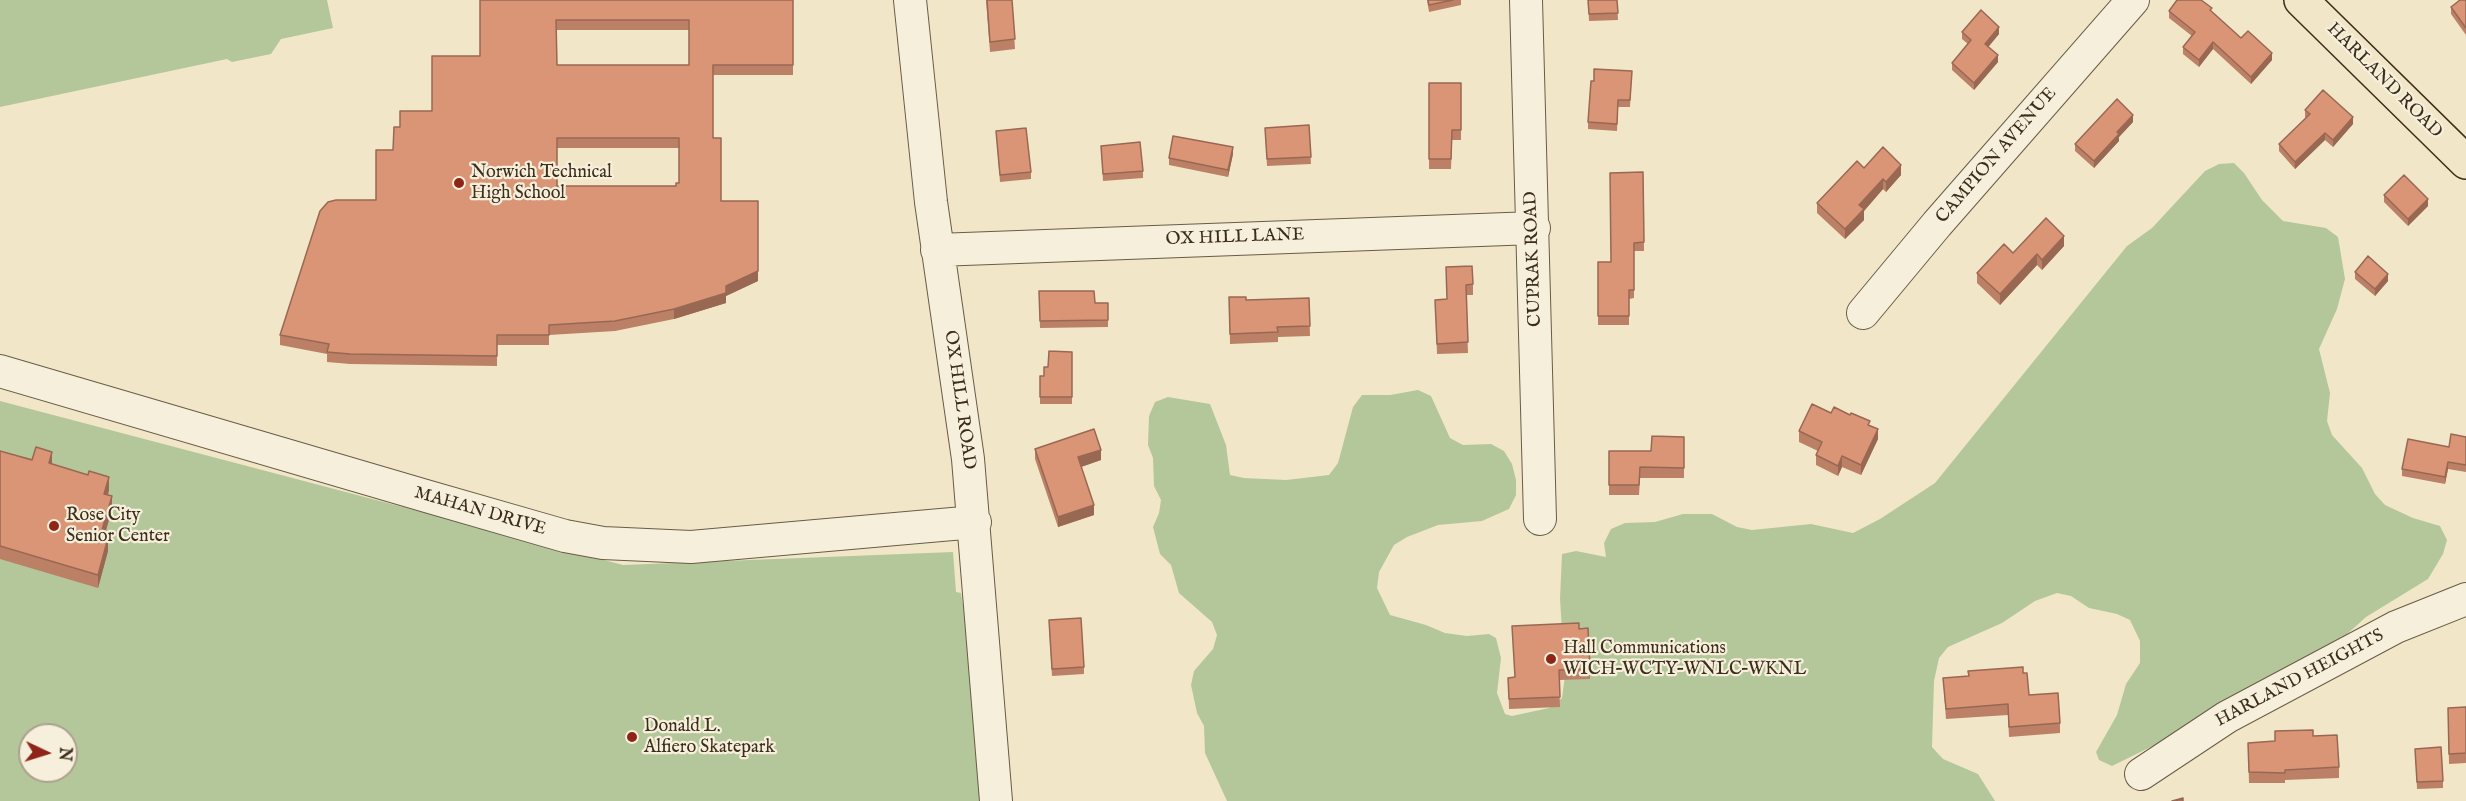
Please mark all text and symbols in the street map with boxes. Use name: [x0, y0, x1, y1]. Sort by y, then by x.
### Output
street label: HARLAND ROAD: [2322, 19, 2446, 143]
street label: CAMPION AVENUE: [1932, 84, 2062, 228]
place label: Norwich Technical High School: [471, 162, 612, 204]
marker: Norwich Technical High School: [452, 176, 466, 190]
street label: CUPRAK ROAD: [1521, 191, 1547, 327]
street label: OX HILL LANE: [1165, 225, 1305, 251]
street label: OX HILL ROAD: [939, 329, 979, 471]
street label: MAHAN DRIVE: [412, 483, 548, 541]
place label: Rose City Senior Center: [66, 505, 170, 548]
marker: Rose City Senior Center: [47, 519, 61, 533]
street label: HARLAND HEIGHTS: [2212, 625, 2388, 733]
place label: Hall Communications WICH–WCTY–WNLC–WKNL: [1563, 638, 1806, 680]
marker: Hall Communications WICH–WCTY–WNLC–WKNL: [1544, 652, 1558, 666]
place label: Donald L. Alfiero Skatepark: [644, 716, 775, 758]
north arrow: [18, 723, 78, 783]
marker: Donald L. Alfiero Skatepark: [625, 730, 639, 744]
text: N: [54, 747, 74, 762]

